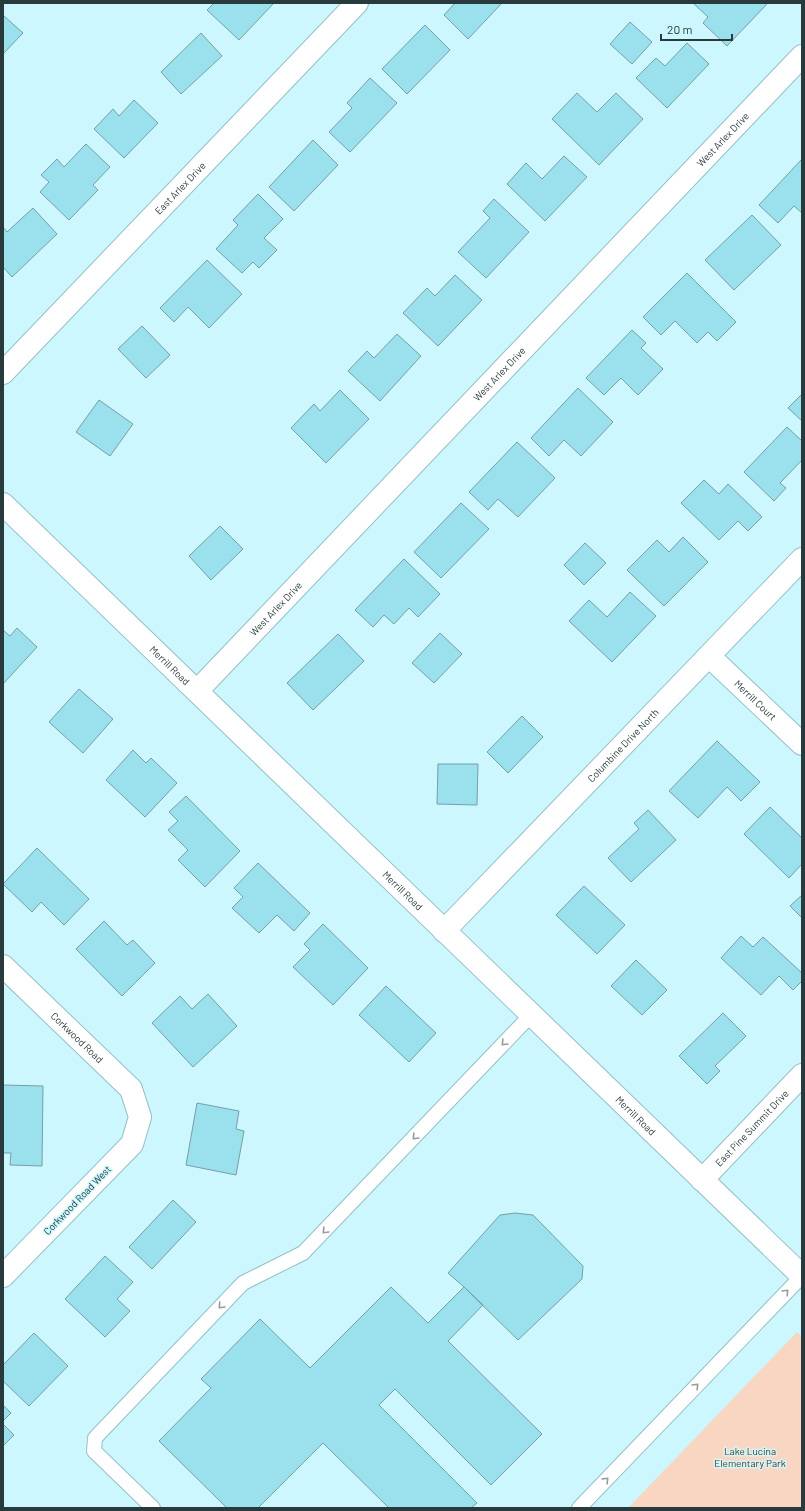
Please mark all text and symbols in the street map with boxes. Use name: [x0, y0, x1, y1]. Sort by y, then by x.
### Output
scale bar: [661, 16, 732, 42]
text: 20 m: [667, 22, 693, 36]
street label: West Arlex Drive: [694, 110, 751, 169]
street label: East Arlex Drive: [152, 159, 208, 217]
street label: West Arlex Drive: [471, 344, 528, 403]
street label: West Arlex Drive: [247, 579, 304, 638]
street label: Merrill Road: [147, 643, 192, 687]
street label: Merrill Court: [732, 677, 779, 723]
street label: Columbine Drive North: [585, 706, 661, 784]
street label: Merrill Road: [380, 868, 425, 912]
street label: Corkwood Road: [49, 1010, 106, 1065]
one-way arrow: [502, 1038, 509, 1046]
street label: East Pine Summit Drive: [712, 1087, 791, 1169]
street label: Merrill Road: [613, 1093, 658, 1138]
one-way arrow: [412, 1132, 419, 1140]
street label: Corkwood Road West: [41, 1163, 113, 1237]
one-way arrow: [323, 1226, 330, 1233]
one-way arrow: [781, 1289, 789, 1297]
one-way arrow: [218, 1301, 226, 1309]
one-way arrow: [691, 1383, 699, 1391]
park label: Lake Lucina Elementary Park: [714, 1445, 786, 1469]
one-way arrow: [602, 1477, 609, 1485]

